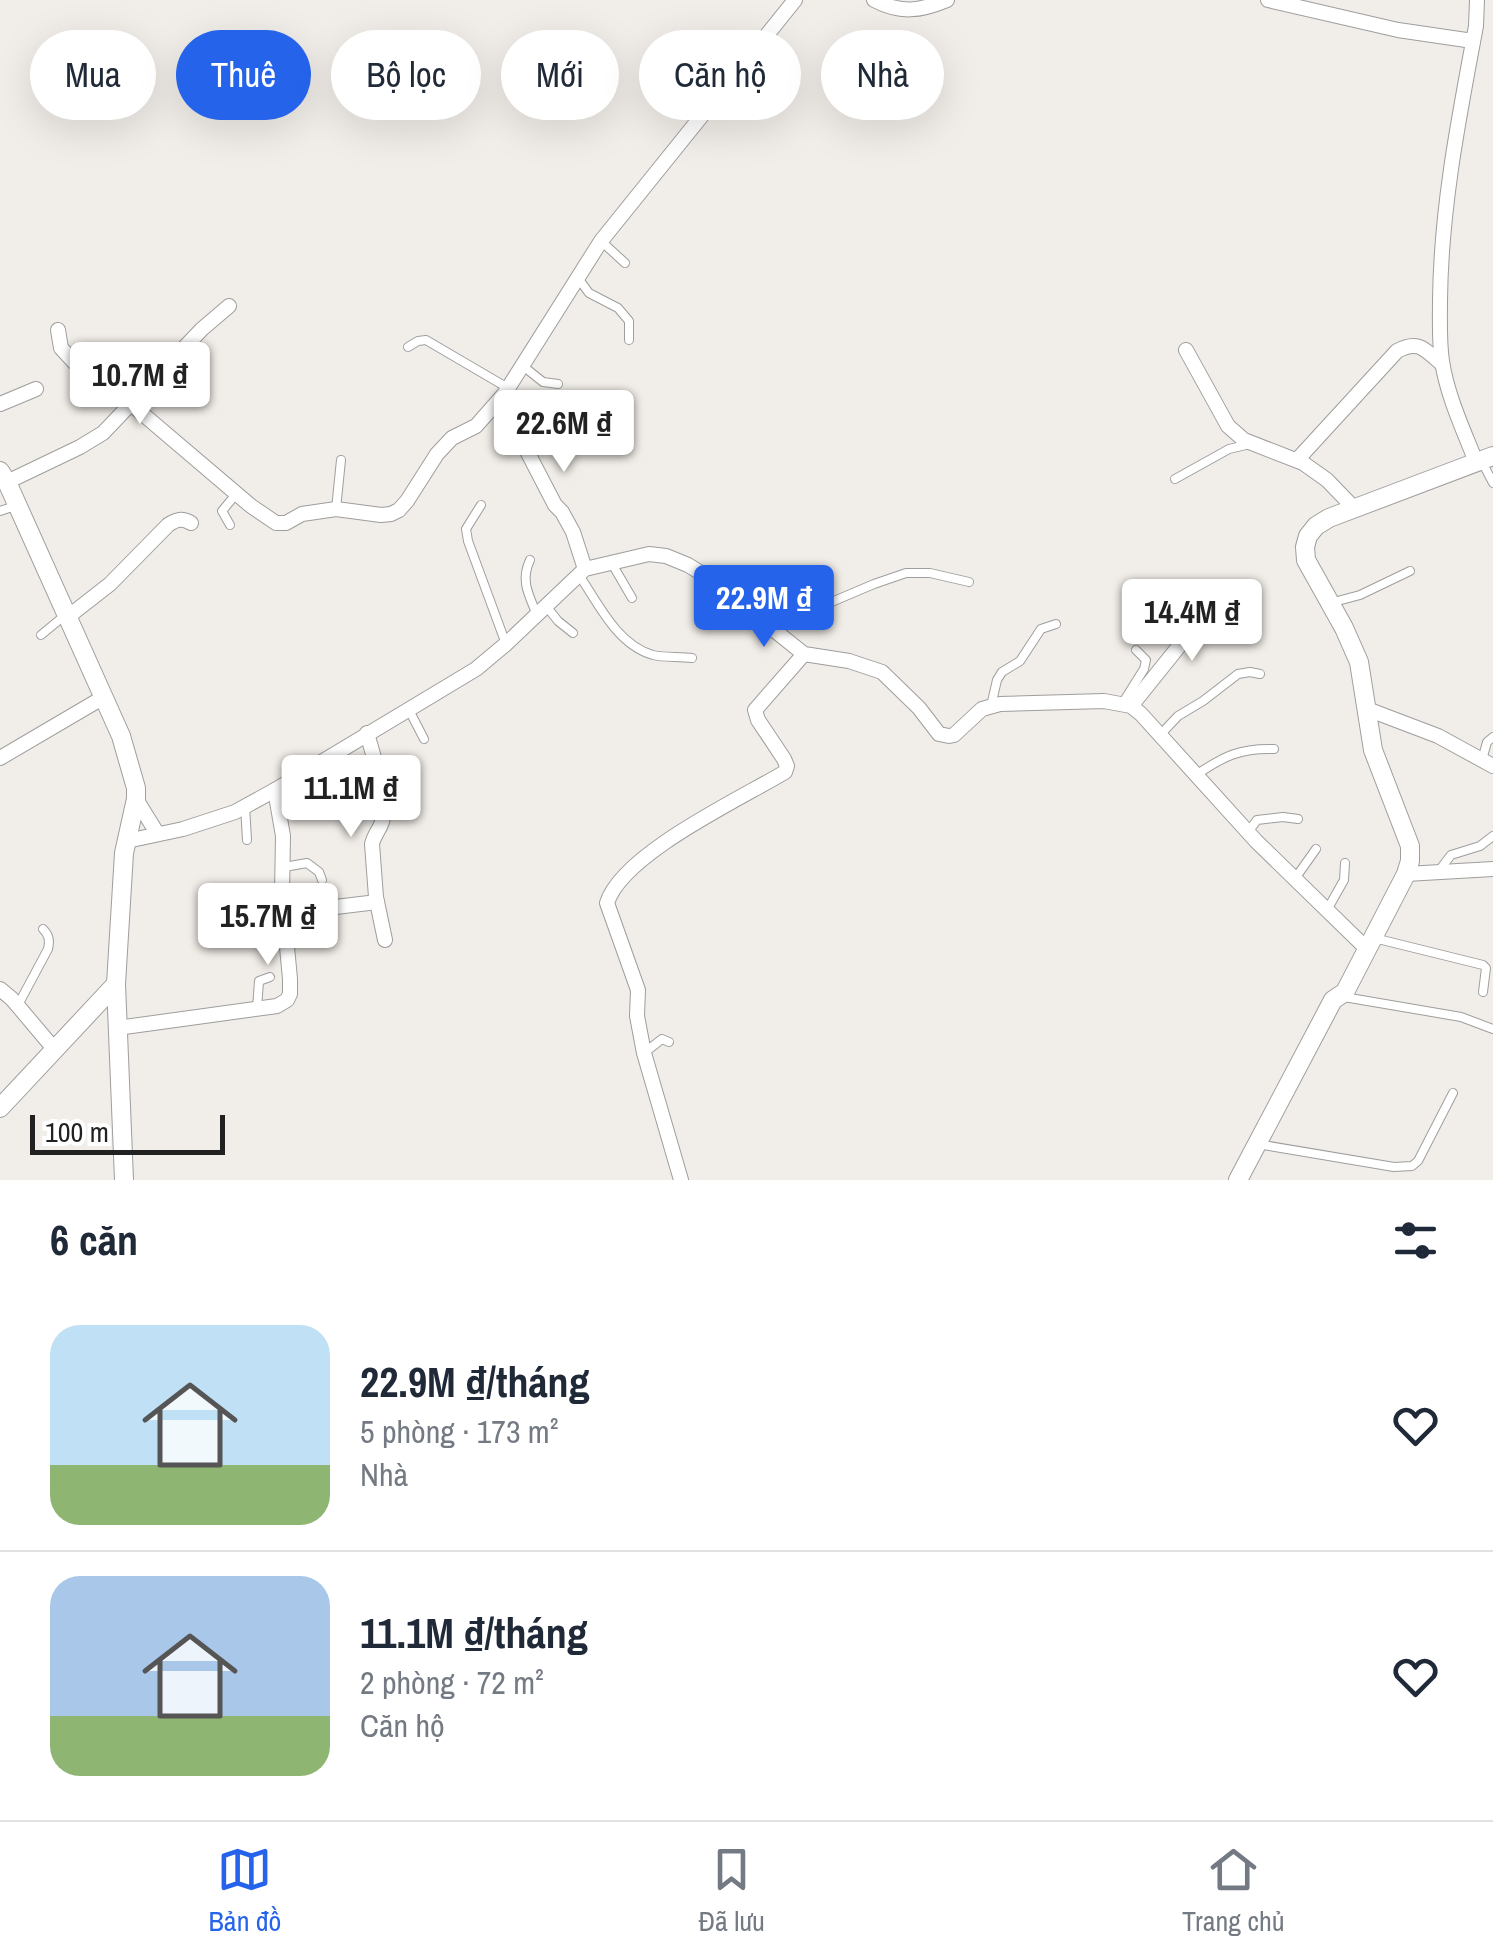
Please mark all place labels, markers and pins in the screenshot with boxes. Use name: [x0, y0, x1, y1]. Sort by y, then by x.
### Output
pin: 10.7M ₫: [48, 342, 232, 427]
pin: 22.6M ₫: [472, 390, 656, 475]
pin: 22.9M ₫: [672, 565, 856, 650]
pin: 14.4M ₫: [1100, 579, 1284, 664]
pin: 11.1M ₫: [259, 755, 443, 840]
pin: 15.7M ₫: [176, 883, 360, 968]

